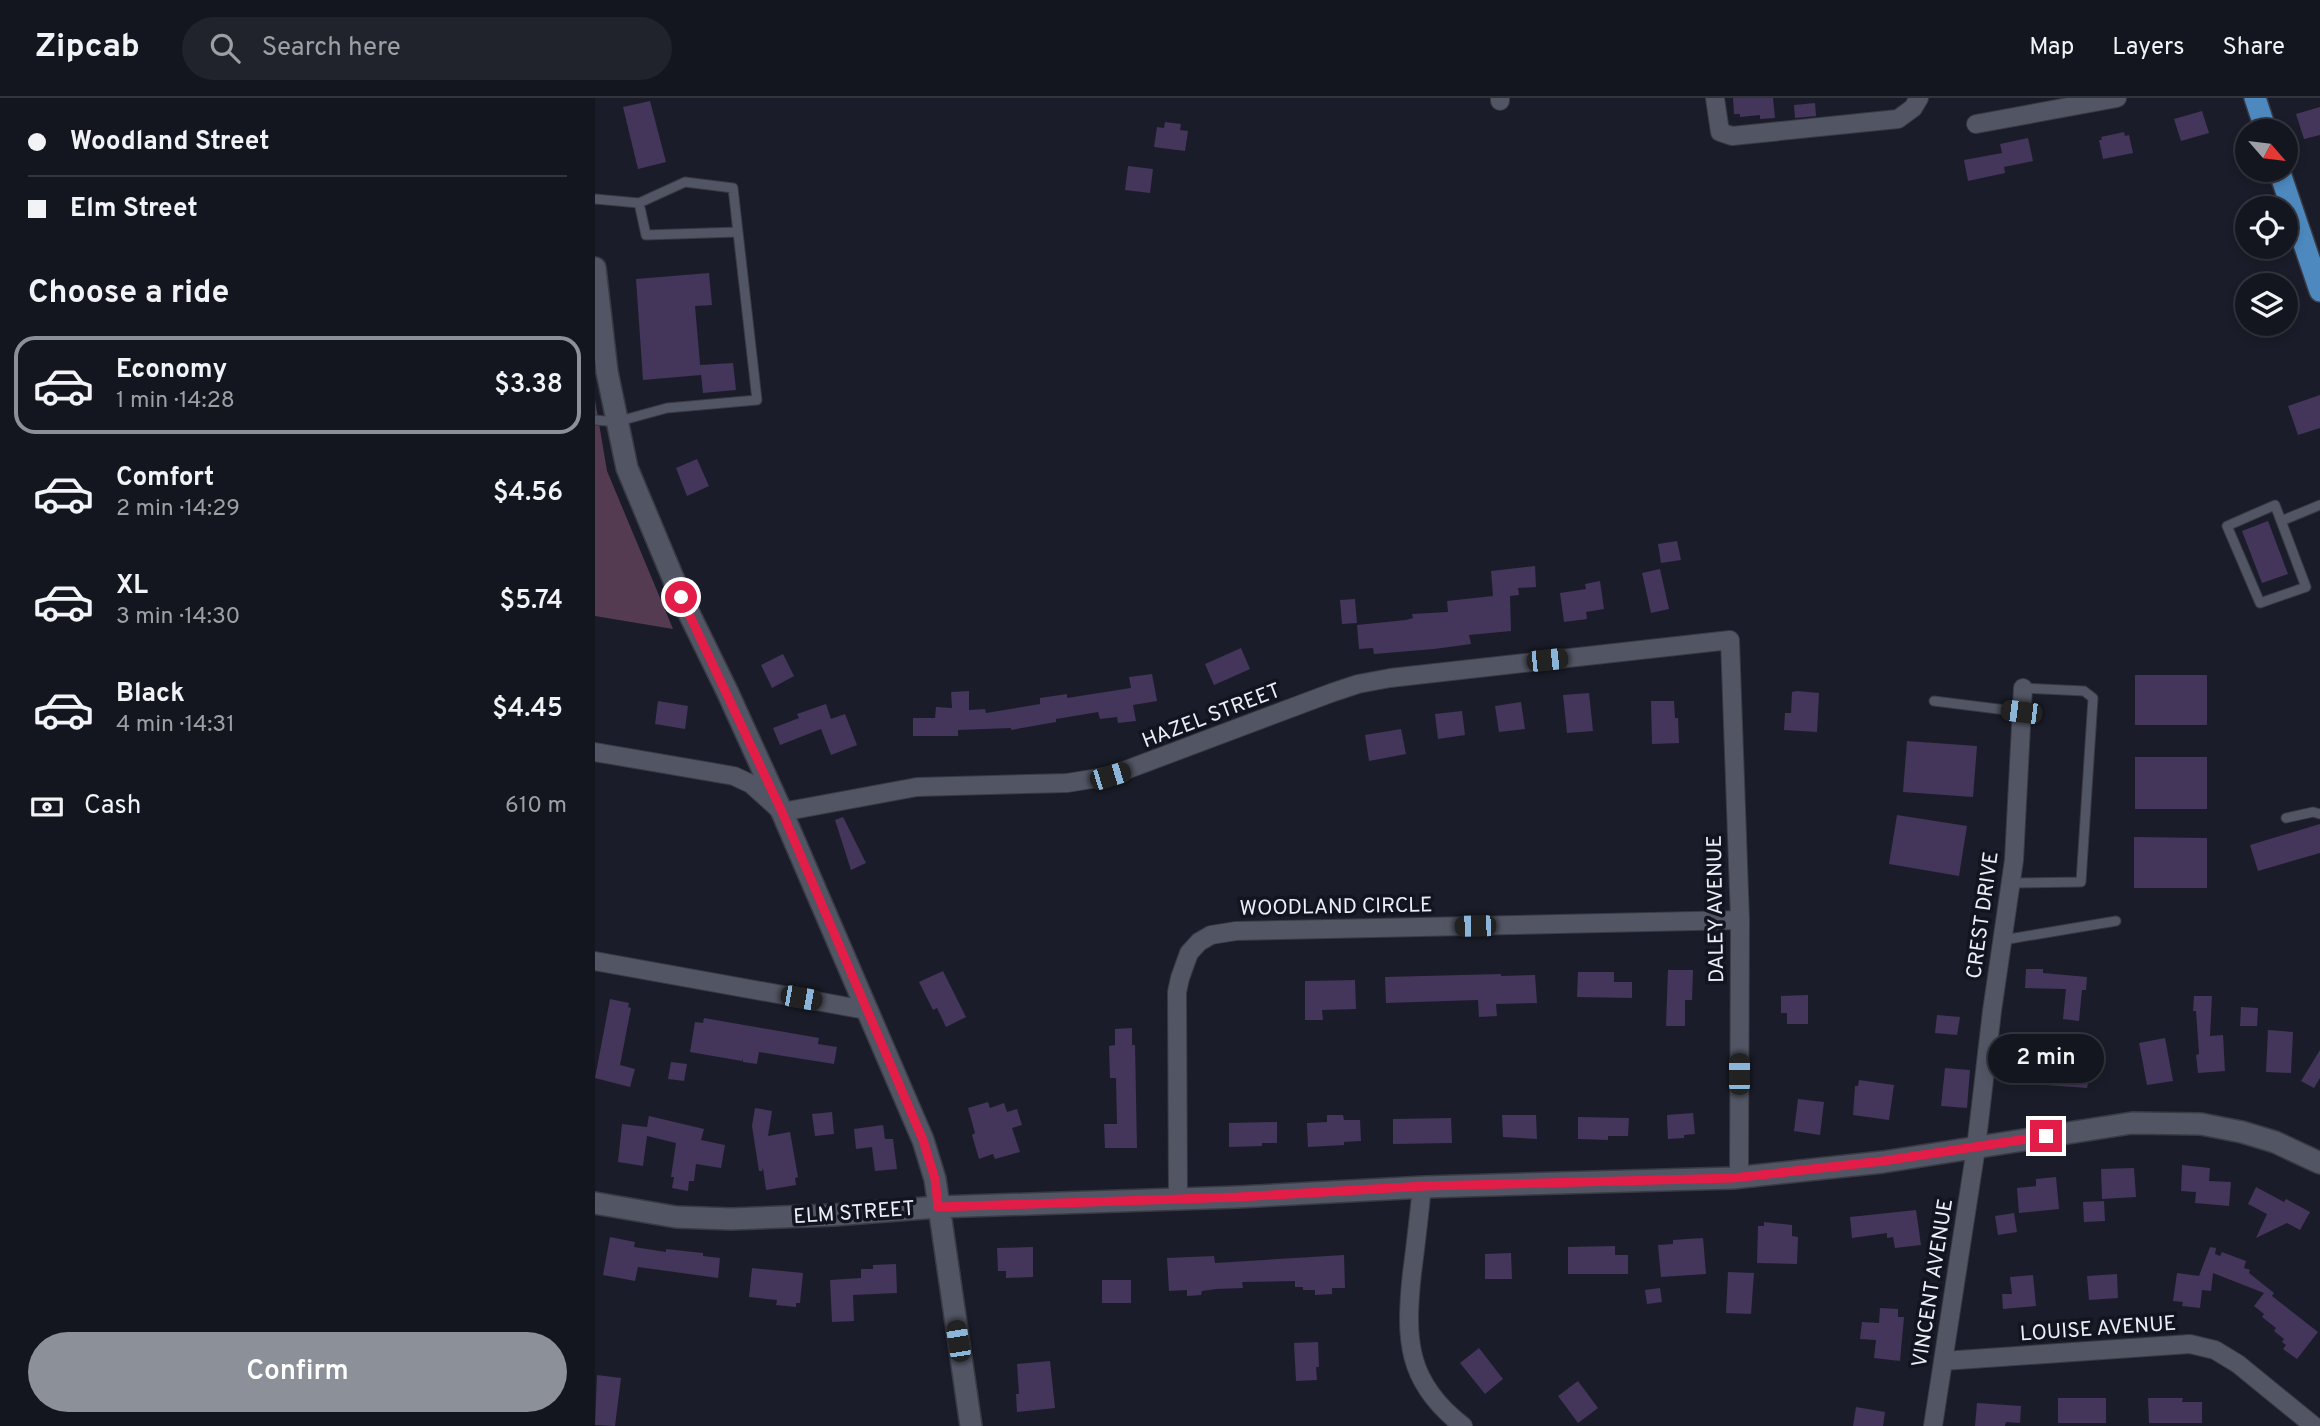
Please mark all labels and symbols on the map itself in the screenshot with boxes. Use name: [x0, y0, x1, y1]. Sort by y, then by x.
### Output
north arrow: [2235, 119, 2298, 182]
route start: [665, 581, 697, 613]
car: [1526, 647, 1569, 673]
street label: HAZEL STREET: [1138, 678, 1285, 755]
car: [1999, 699, 2044, 725]
car: [1087, 760, 1134, 792]
street label: DALEY AVENUE: [1702, 835, 1731, 983]
street label: CREST DRIVE: [1961, 850, 2006, 981]
street label: WOODLAND CIRCLE: [1239, 892, 1433, 923]
car: [1454, 915, 1497, 937]
car: [779, 984, 824, 1012]
callout: 2 min: [1988, 1034, 2104, 1084]
car: [1729, 1053, 1750, 1095]
route end: [2030, 1120, 2062, 1152]
street label: ELM STREET: [793, 1196, 916, 1231]
street label: VINCENT AVENUE: [1907, 1197, 1960, 1370]
street label: LOUISE AVENUE: [2019, 1311, 2177, 1348]
car: [945, 1319, 972, 1363]

